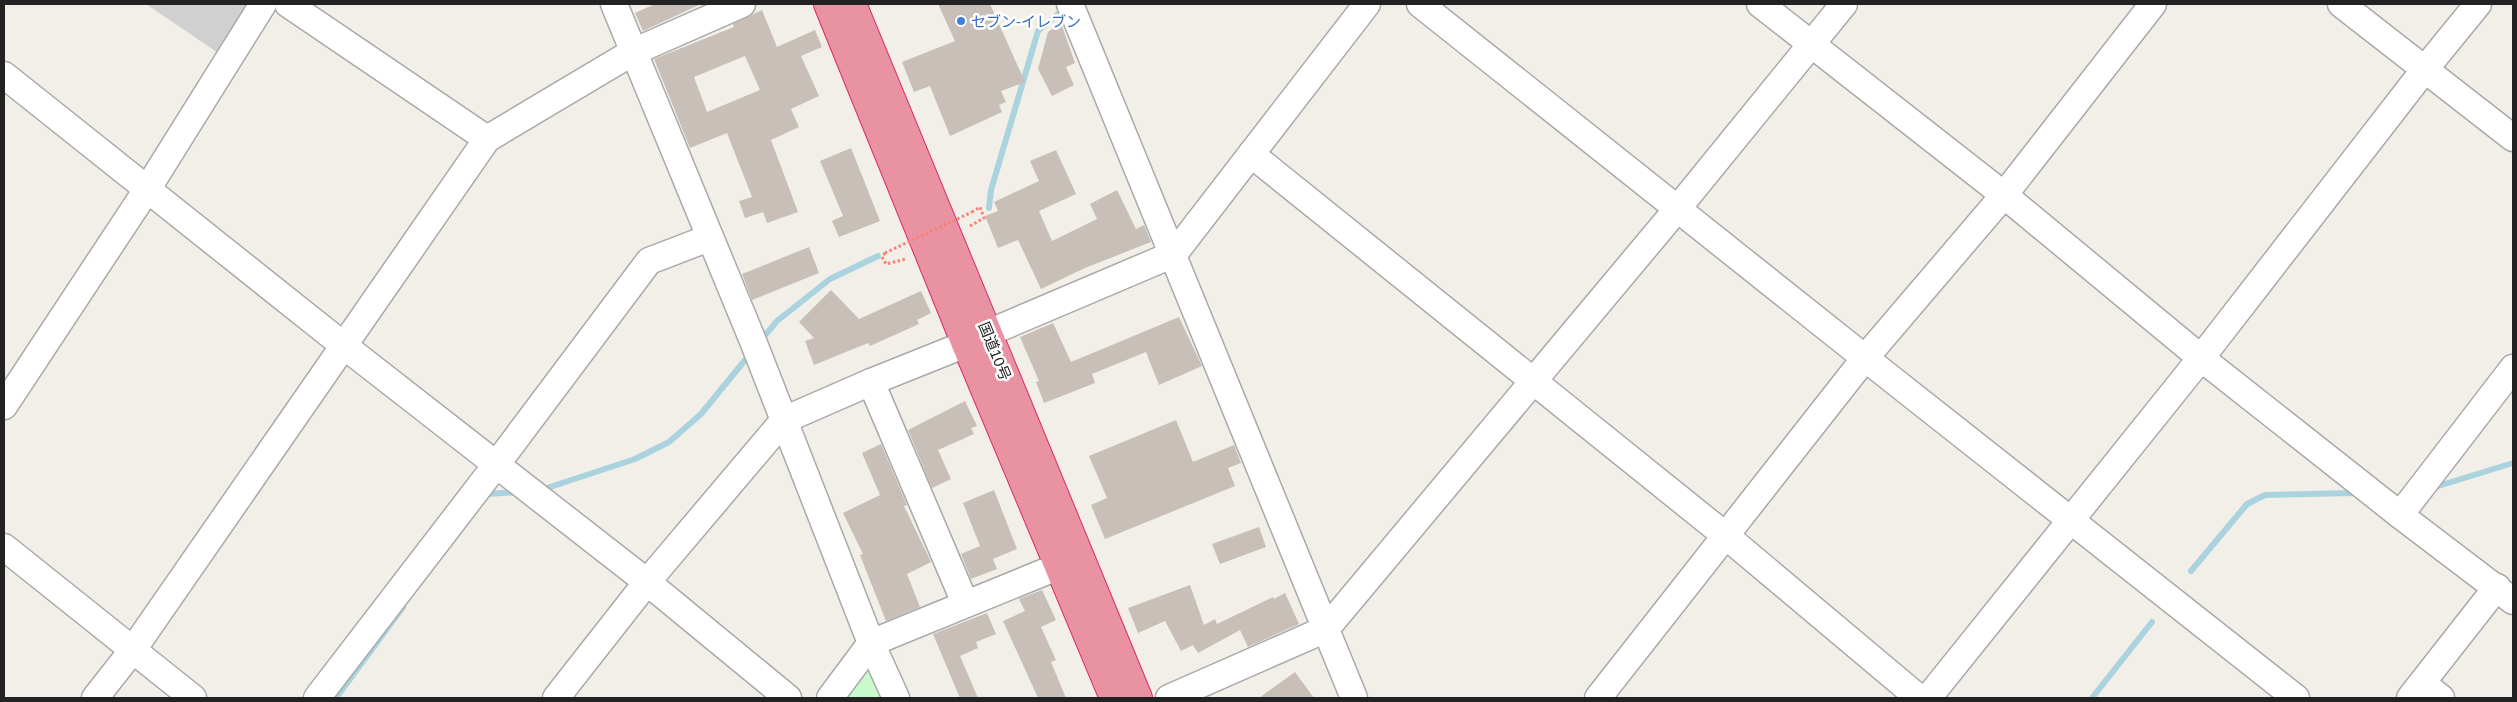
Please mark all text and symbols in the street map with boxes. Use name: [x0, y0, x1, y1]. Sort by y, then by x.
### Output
place label: セブン-イレブン: [971, 13, 1081, 30]
marker: セブン-イレブン: [955, 15, 967, 27]
street label: 国道10号: [976, 319, 1014, 383]

